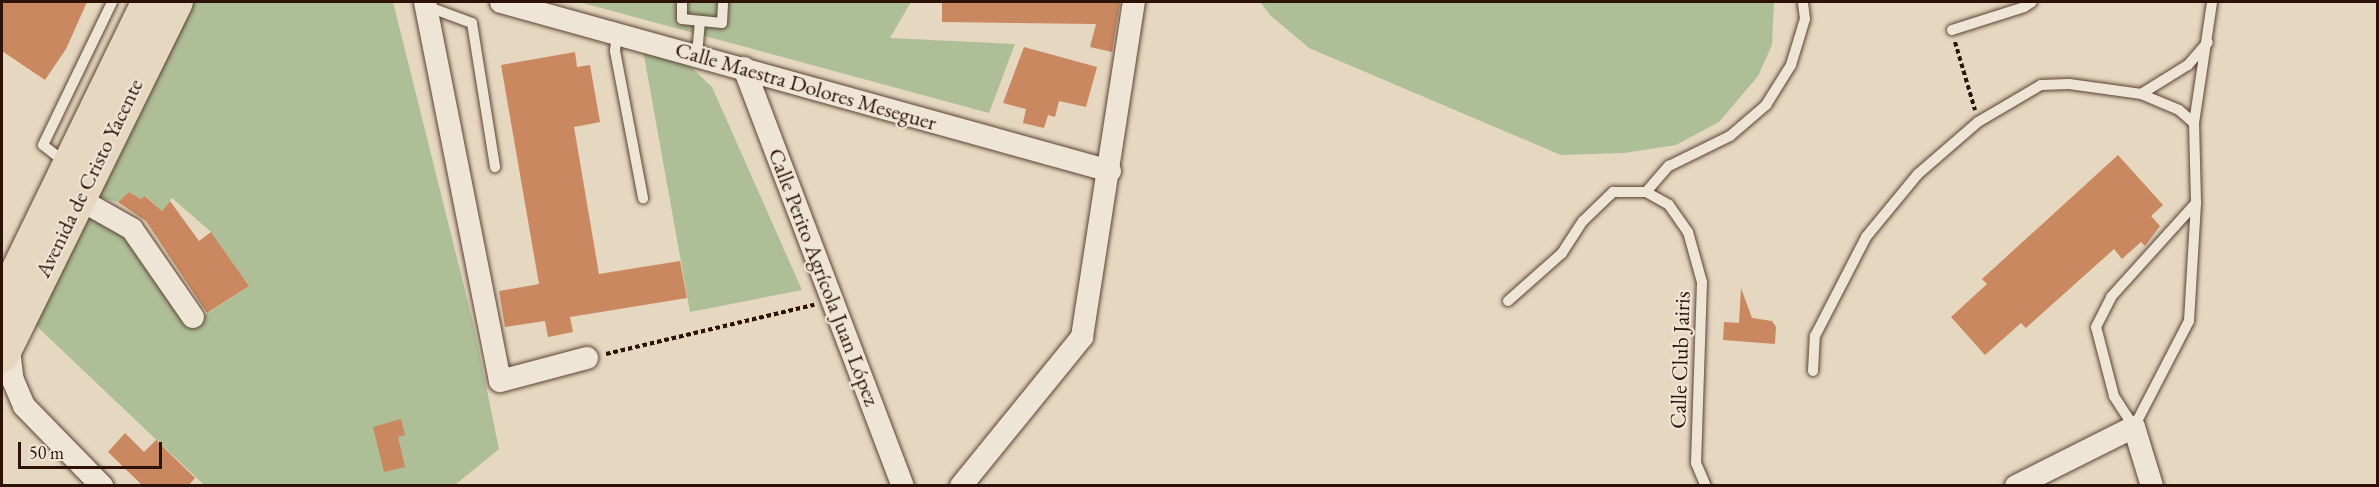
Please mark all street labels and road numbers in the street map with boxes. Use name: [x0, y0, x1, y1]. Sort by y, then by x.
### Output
street label: Calle Maestra Dolores Meseguer: [672, 36, 940, 136]
street label: Avenida de Cristo Yacente: [29, 74, 149, 282]
street label: Calle Perito Agrícola Juan López: [763, 145, 885, 409]
street label: Calle Club Jairis: [1664, 291, 1696, 429]

